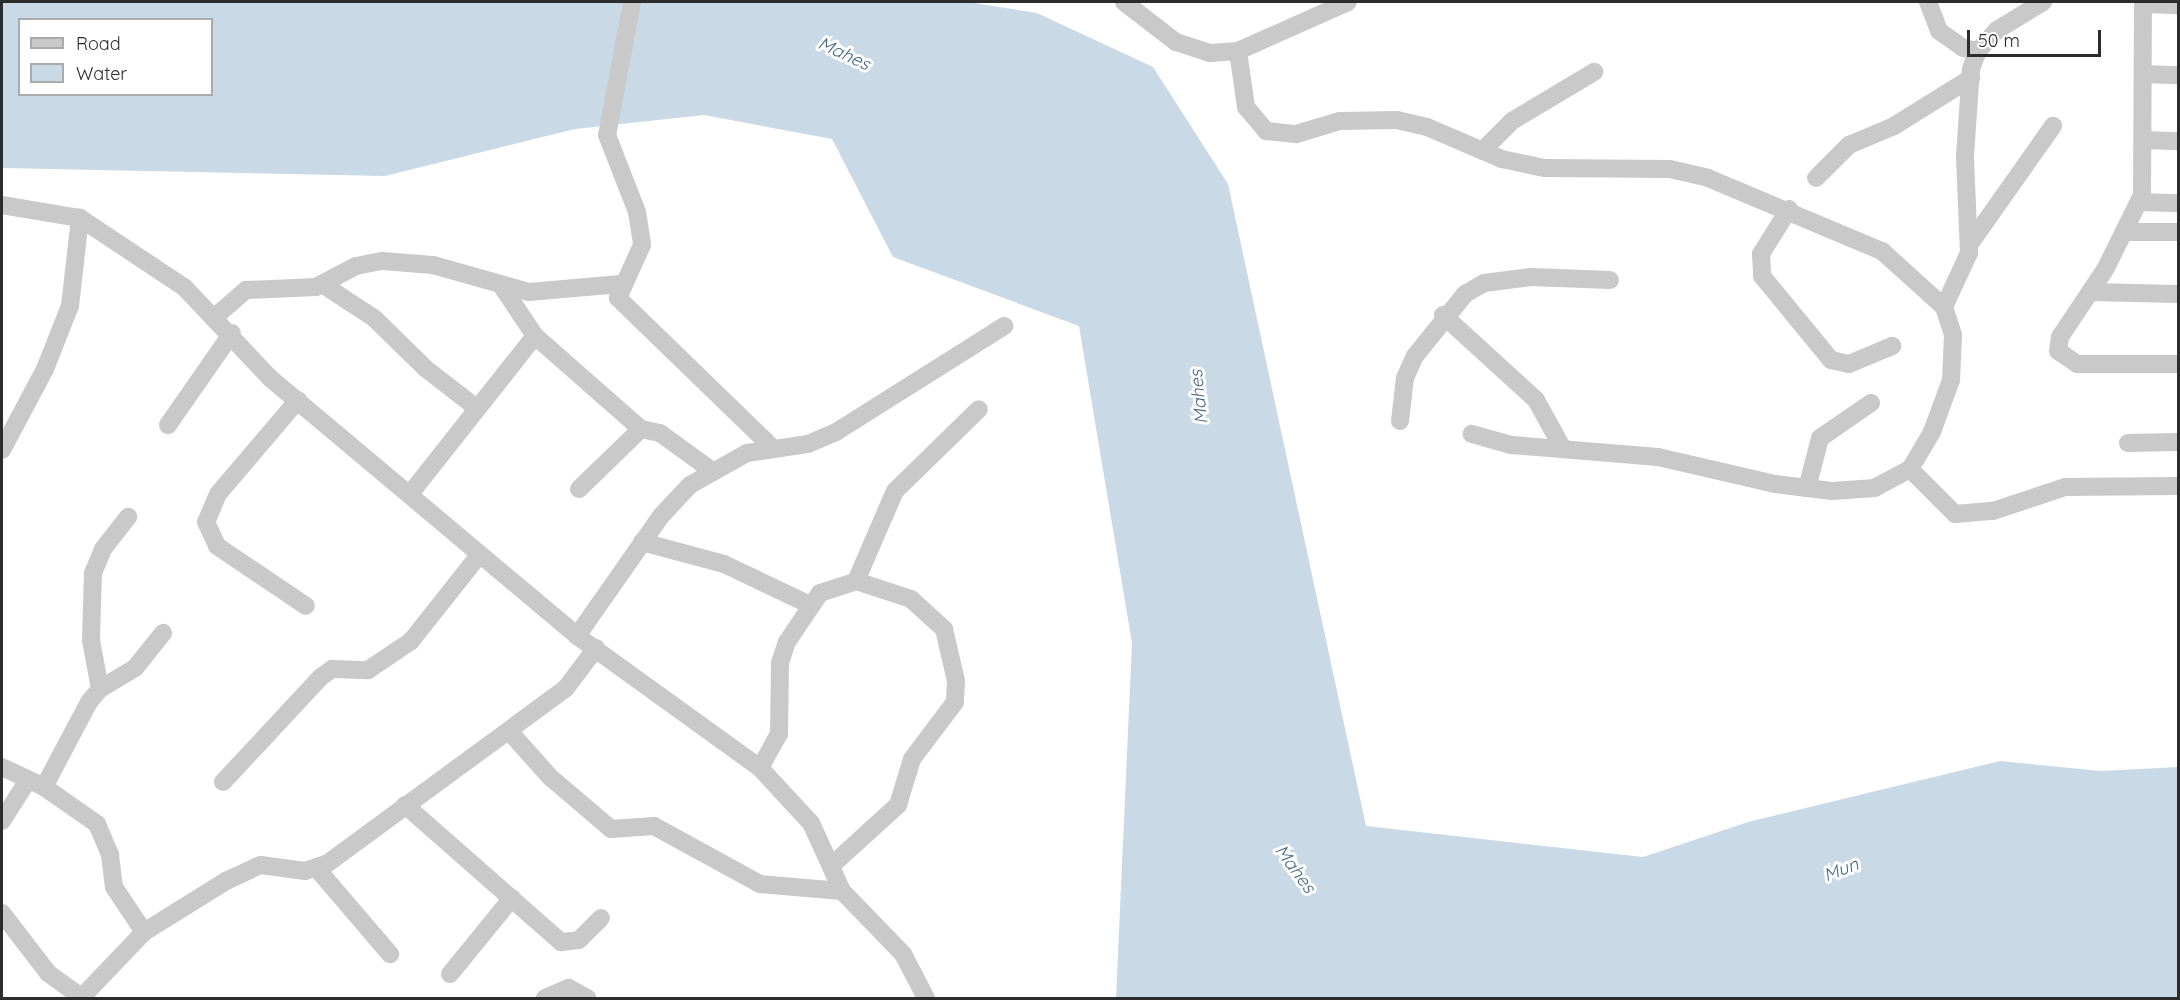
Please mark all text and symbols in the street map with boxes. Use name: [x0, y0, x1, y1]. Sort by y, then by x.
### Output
legend: [18, 18, 213, 96]
scale bar: [1970, 18, 2104, 56]
text: 50 m: [1978, 29, 2020, 52]
text: Road: [76, 32, 121, 55]
water label: Mahes: [815, 33, 873, 75]
text: Water: [76, 62, 127, 85]
water label: Mahes: [1185, 369, 1213, 425]
water label: Mahes: [1270, 841, 1320, 897]
water label: Mun: [1821, 854, 1861, 886]

